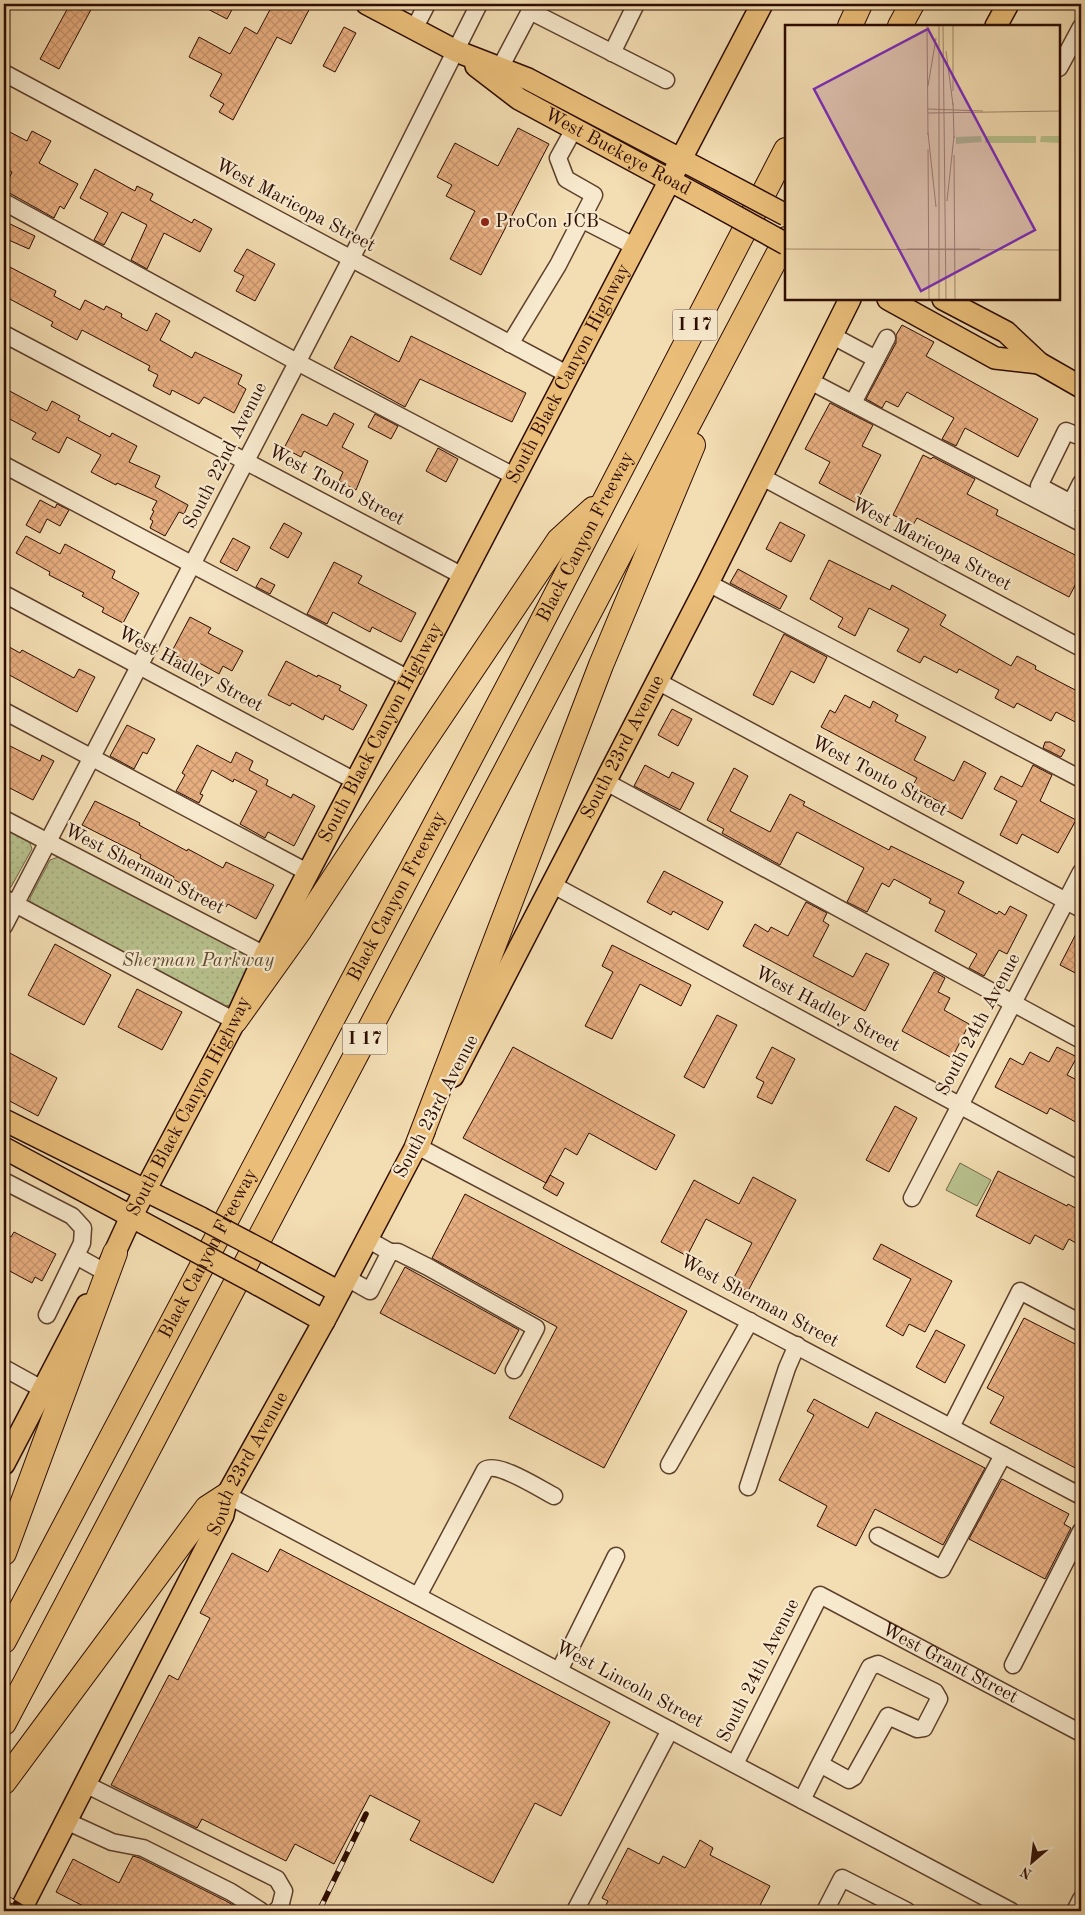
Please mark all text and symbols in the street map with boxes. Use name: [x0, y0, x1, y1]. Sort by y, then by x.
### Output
inset map: [785, 25, 1060, 300]
street label: West Buckeye Road: [541, 105, 694, 199]
street label: West Maricopa Street: [212, 156, 378, 256]
place label: ProCon JCB: [495, 213, 599, 232]
marker: ProCon JCB: [479, 216, 491, 228]
street label: South Black Canyon Highway: [503, 261, 634, 487]
road number: I 17: [672, 310, 718, 340]
street label: South 22nd Avenue: [181, 380, 271, 532]
street label: West Tonto Street: [265, 442, 407, 530]
street label: Black Canyon Freeway: [534, 449, 638, 625]
street label: West Maricopa Street: [848, 495, 1014, 595]
street label: South Black Canyon Highway: [316, 620, 446, 846]
street label: West Hadley Street: [114, 624, 266, 716]
street label: South 23rd Avenue: [578, 672, 668, 822]
street label: West Tonto Street: [808, 733, 950, 821]
street label: Black Canyon Freeway: [345, 808, 450, 985]
street label: West Sherman Street: [61, 821, 227, 919]
street label: South 24th Avenue: [933, 951, 1025, 1099]
park label: Sherman Parkway: [122, 952, 274, 971]
street label: West Hadley Street: [751, 964, 903, 1056]
street label: South Black Canyon Highway: [124, 994, 254, 1220]
road number: I 17: [342, 1024, 388, 1054]
street label: South 23rd Avenue: [391, 1032, 483, 1182]
street label: Black Canyon Freeway: [156, 1166, 261, 1342]
street label: West Sherman Street: [677, 1252, 841, 1352]
street label: South 23rd Avenue: [204, 1389, 292, 1539]
street label: South 24th Avenue: [715, 1596, 803, 1746]
street label: West Grant Street: [879, 1620, 1021, 1707]
street label: West Lincoln Street: [552, 1638, 706, 1732]
north arrow: [1008, 1838, 1058, 1888]
text: N: [1018, 1864, 1034, 1881]

